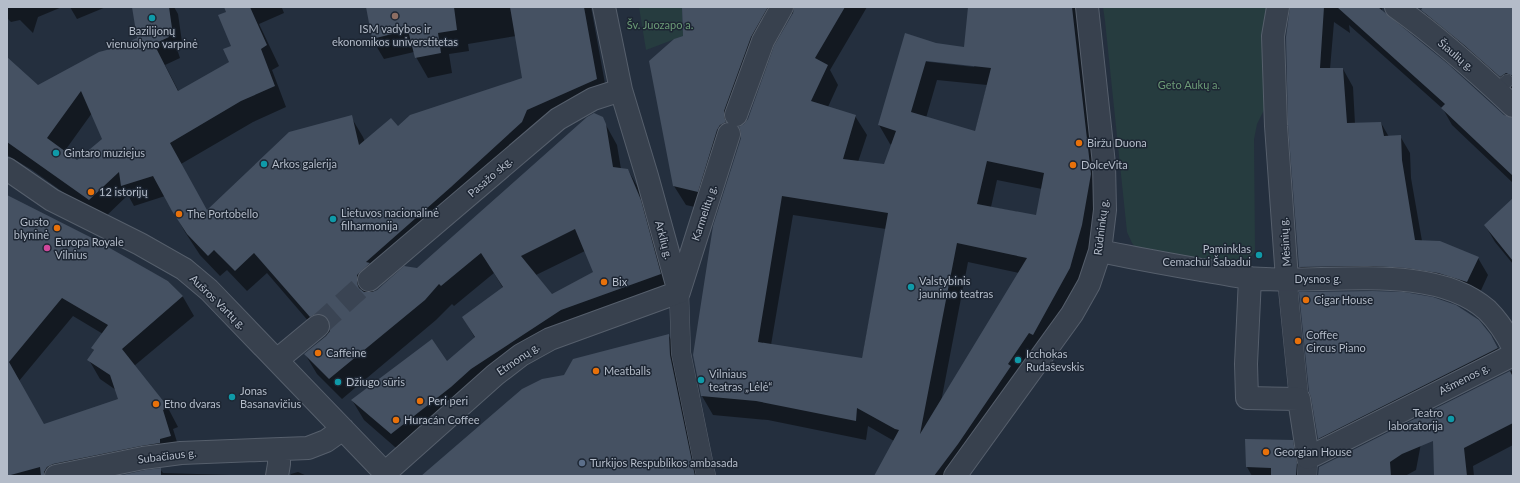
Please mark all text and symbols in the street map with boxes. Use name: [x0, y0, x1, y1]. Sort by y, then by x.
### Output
marker: ISM vadybos ir ekonomikos universtitetas: [390, 11, 400, 21]
marker: Bazilijonų vienuolyno varpinė: [147, 13, 157, 23]
park label: Šv. Juozapo a.: [627, 18, 693, 31]
place label: ISM vadybos ir ekonomikos universtitetas: [332, 22, 458, 48]
place label: Bazilijonų vienuolyno varpinė: [106, 24, 198, 50]
street label: Šiaulių g.: [1436, 36, 1477, 73]
park label: Geto Aukų a.: [1158, 78, 1220, 91]
place label: Biržu Duona: [1087, 136, 1147, 149]
marker: Biržu Duona: [1074, 138, 1084, 148]
place label: Gintaro muziejus: [64, 146, 145, 159]
marker: Gintaro muziejus: [51, 148, 61, 158]
street label: Pasažo skg.: [465, 154, 515, 199]
place label: Arkos galerija: [272, 157, 337, 170]
place label: DolceVita: [1081, 158, 1128, 171]
marker: Arkos galerija: [259, 159, 269, 169]
marker: DolceVita: [1068, 160, 1078, 170]
street label: Karmelitų g.: [688, 183, 719, 242]
place label: 12 istorijų: [99, 185, 148, 198]
marker: 12 istorijų: [86, 187, 96, 197]
street label: Rūdninkų g.: [1091, 198, 1110, 256]
place label: Lietuvos nacionalinė filharmonija: [341, 206, 439, 232]
place label: The Portobello: [187, 207, 258, 220]
marker: The Portobello: [174, 209, 184, 219]
marker: Lietuvos nacionalinė filharmonija: [328, 214, 338, 224]
place label: Gusto blyninė: [14, 215, 49, 241]
street label: Mėsinių g.: [1276, 217, 1293, 267]
street label: Arklių g.: [653, 219, 676, 261]
marker: Gusto blyninė: [52, 223, 62, 233]
place label: Europa Royale Vilnius: [55, 235, 124, 261]
place label: Paminklas Cemachui Šabadui: [1163, 242, 1251, 268]
marker: Europa Royale Vilnius: [42, 243, 52, 253]
marker: Paminklas Cemachui Šabadui: [1254, 250, 1264, 260]
street label: Aušros Vartų g.: [188, 272, 249, 332]
street label: Dysnos g.: [1295, 272, 1341, 285]
place label: Valstybinis jaunimo teatras: [918, 274, 994, 300]
place label: Bix: [612, 275, 628, 288]
marker: Bix: [599, 277, 609, 287]
marker: Valstybinis jaunimo teatras: [906, 282, 916, 292]
place label: Cigar House: [1314, 293, 1373, 306]
marker: Cigar House: [1301, 295, 1311, 305]
place label: Coffee Circus Piano: [1306, 328, 1366, 354]
marker: Coffee Circus Piano: [1293, 336, 1303, 346]
street label: Etmonų g.: [494, 340, 542, 378]
place label: Caffeine: [326, 346, 366, 359]
place label: Icchokas Rudaševskis: [1026, 347, 1084, 373]
marker: Caffeine: [313, 348, 323, 358]
marker: Icchokas Rudaševskis: [1013, 355, 1023, 365]
street label: Ašmenos g.: [1436, 360, 1491, 397]
place label: Meatballs: [604, 364, 651, 377]
marker: Meatballs: [591, 366, 601, 376]
place label: Vilniaus teatras „Lėlė“: [709, 367, 772, 393]
place label: Džiugo sūris: [346, 375, 405, 388]
marker: Vilniaus teatras „Lėlė“: [696, 375, 706, 385]
marker: Džiugo sūris: [333, 377, 343, 387]
place label: Jonas Basanavičius: [240, 384, 302, 410]
marker: Jonas Basanavičius: [227, 392, 237, 402]
place label: Peri peri: [428, 394, 469, 407]
marker: Peri peri: [415, 396, 425, 406]
place label: Etno dvaras: [164, 397, 221, 410]
marker: Etno dvaras: [151, 399, 161, 409]
place label: Teatro laboratorija: [1388, 406, 1443, 432]
place label: Huracán Coffee: [404, 413, 480, 426]
marker: Teatro laboratorija: [1446, 414, 1456, 424]
marker: Huracán Coffee: [391, 415, 401, 425]
street label: Subačiaus g.: [137, 445, 197, 466]
place label: Georgian House: [1274, 445, 1352, 458]
marker: Georgian House: [1261, 447, 1271, 457]
place label: Turkijos Respublikos ambasada: [590, 456, 738, 469]
marker: Turkijos Respublikos ambasada: [577, 458, 587, 468]

